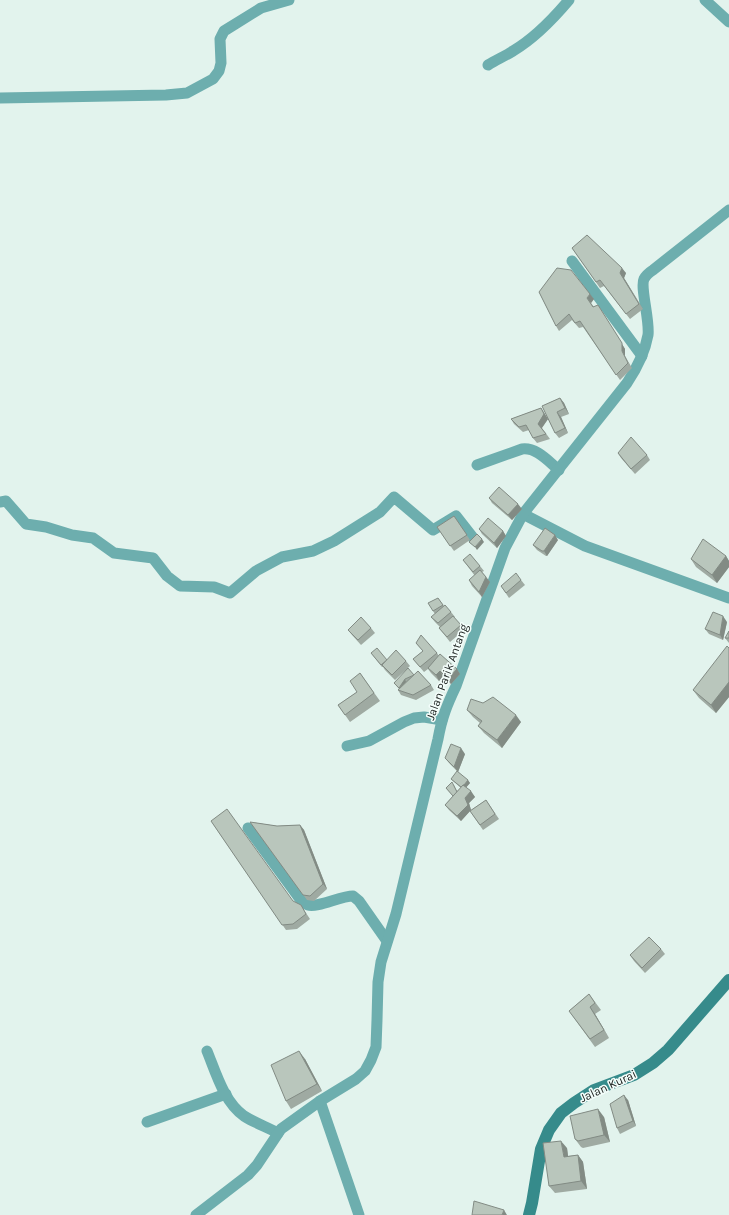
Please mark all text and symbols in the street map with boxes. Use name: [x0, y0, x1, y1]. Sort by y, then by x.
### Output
street label: Jalan Parik Antang: [423, 622, 471, 722]
street label: Jalan Kurai: [578, 1067, 638, 1105]

